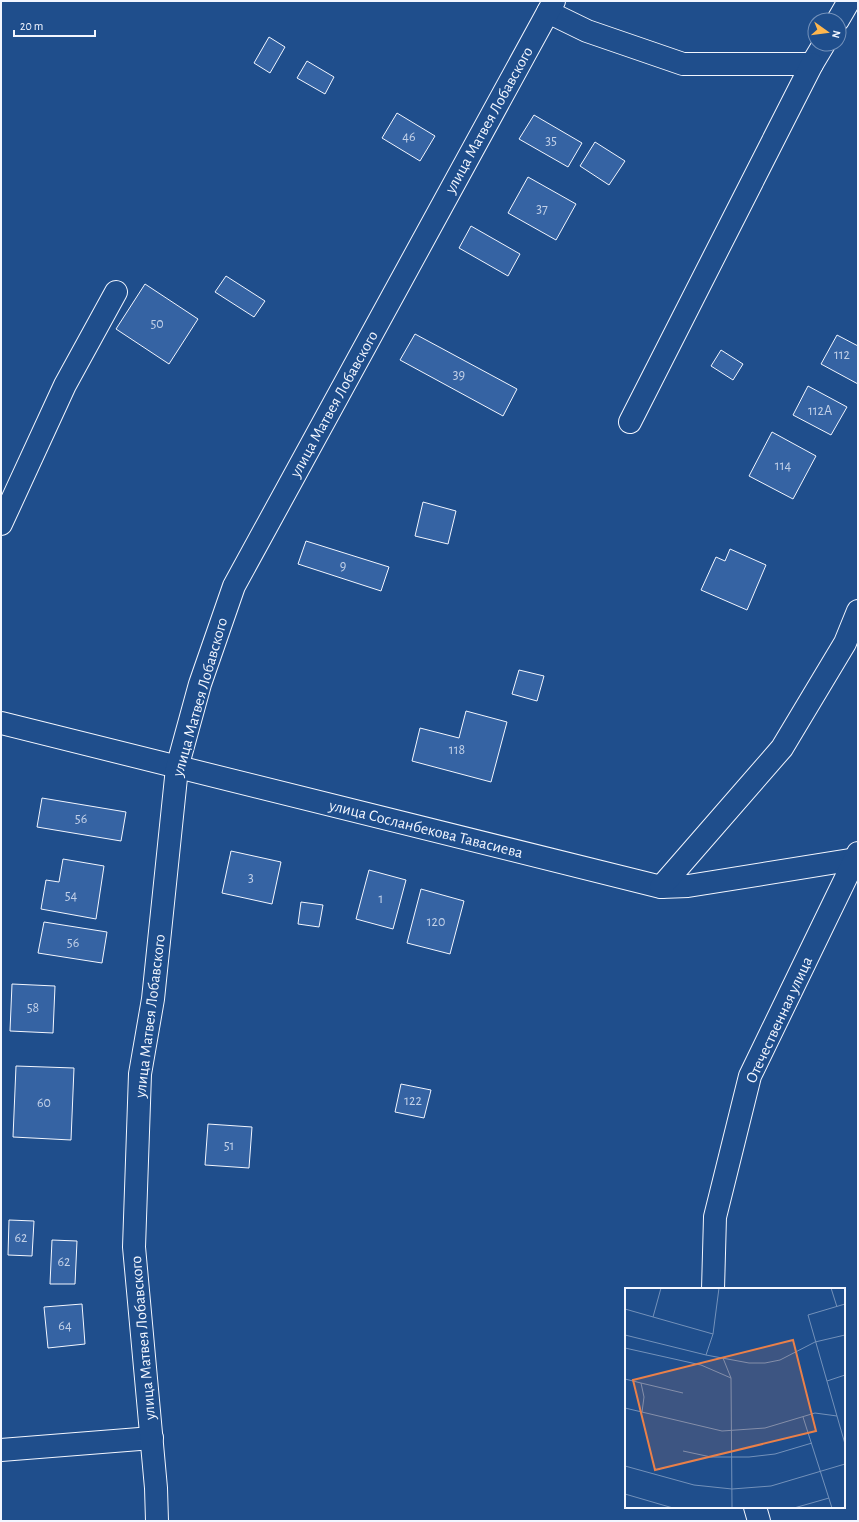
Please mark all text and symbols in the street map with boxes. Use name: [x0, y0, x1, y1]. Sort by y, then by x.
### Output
scale bar: [14, 12, 95, 38]
north arrow: [807, 12, 847, 52]
text: 20 m: [20, 20, 43, 32]
text: N: [830, 29, 842, 39]
street label: улица Матвея Лобавского: [442, 44, 537, 197]
house number: 46: [402, 130, 416, 144]
house number: 35: [545, 134, 557, 148]
house number: 37: [536, 202, 548, 216]
house number: 50: [150, 317, 164, 331]
street label: улица Матвея Лобавского: [287, 328, 382, 481]
house number: 112: [834, 348, 850, 362]
house number: 39: [453, 368, 465, 382]
house number: 112А: [808, 404, 832, 418]
house number: 114: [775, 459, 791, 473]
house number: 9: [340, 559, 346, 573]
street label: улица Матвея Лобавского: [169, 615, 231, 780]
house number: 118: [449, 743, 465, 757]
street label: улица Сосланбекова Тавасиева: [326, 797, 525, 862]
house number: 56: [75, 812, 87, 826]
house number: 3: [248, 871, 254, 885]
house number: 54: [65, 889, 78, 903]
house number: 1: [379, 892, 383, 906]
house number: 120: [427, 915, 445, 929]
street label: улица Матвея Лобавского: [132, 933, 169, 1100]
house number: 56: [67, 936, 79, 950]
street label: Отечественная улица: [743, 954, 816, 1086]
house number: 58: [27, 1001, 39, 1015]
house number: 122: [404, 1094, 422, 1108]
house number: 60: [37, 1096, 51, 1110]
house number: 51: [224, 1139, 234, 1153]
house number: 62: [15, 1231, 27, 1245]
house number: 62: [58, 1255, 70, 1269]
street label: улица Матвея Лобавского: [128, 1255, 159, 1422]
inset map: [625, 1288, 845, 1508]
house number: 64: [58, 1319, 72, 1333]

